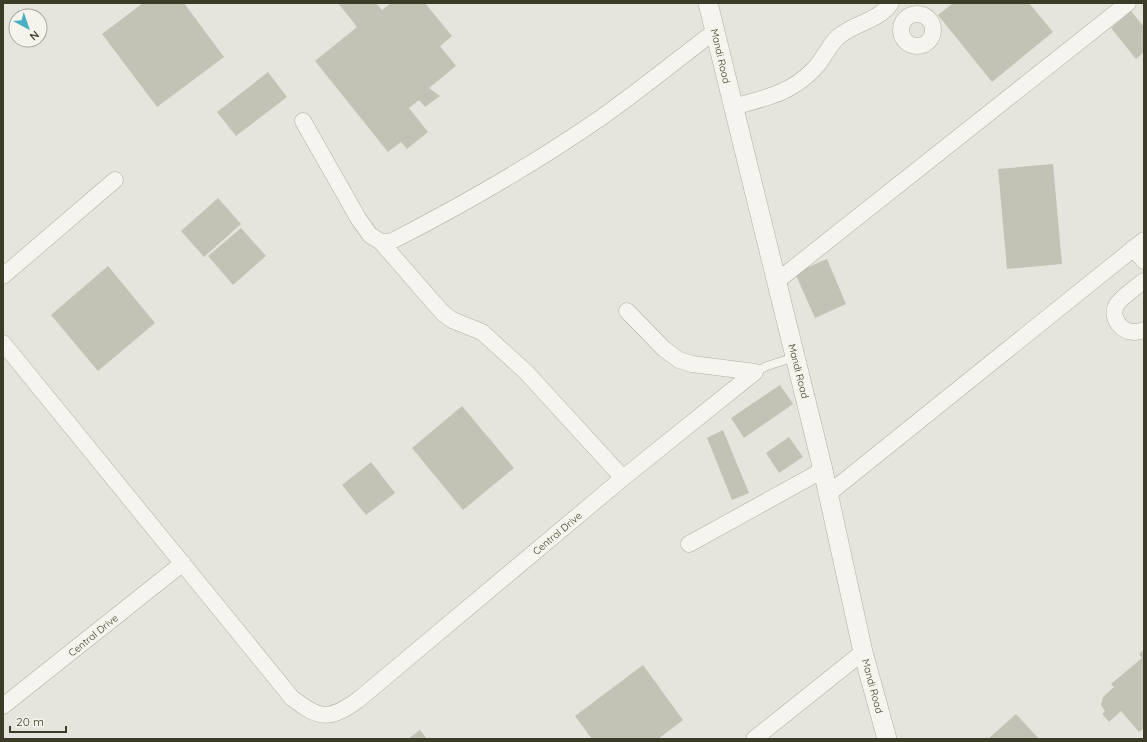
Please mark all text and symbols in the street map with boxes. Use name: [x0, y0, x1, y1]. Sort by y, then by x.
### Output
north arrow: [8, 8, 48, 48]
street label: Mandi Road: [708, 27, 733, 85]
text: N: [27, 28, 42, 44]
street label: Mandi Road: [785, 342, 812, 400]
street label: Central Drive: [530, 509, 585, 558]
street label: Central Drive: [66, 611, 121, 659]
street label: Mandi Road: [859, 657, 886, 715]
scale bar: [10, 708, 66, 734]
text: 20 m: [16, 714, 44, 729]

